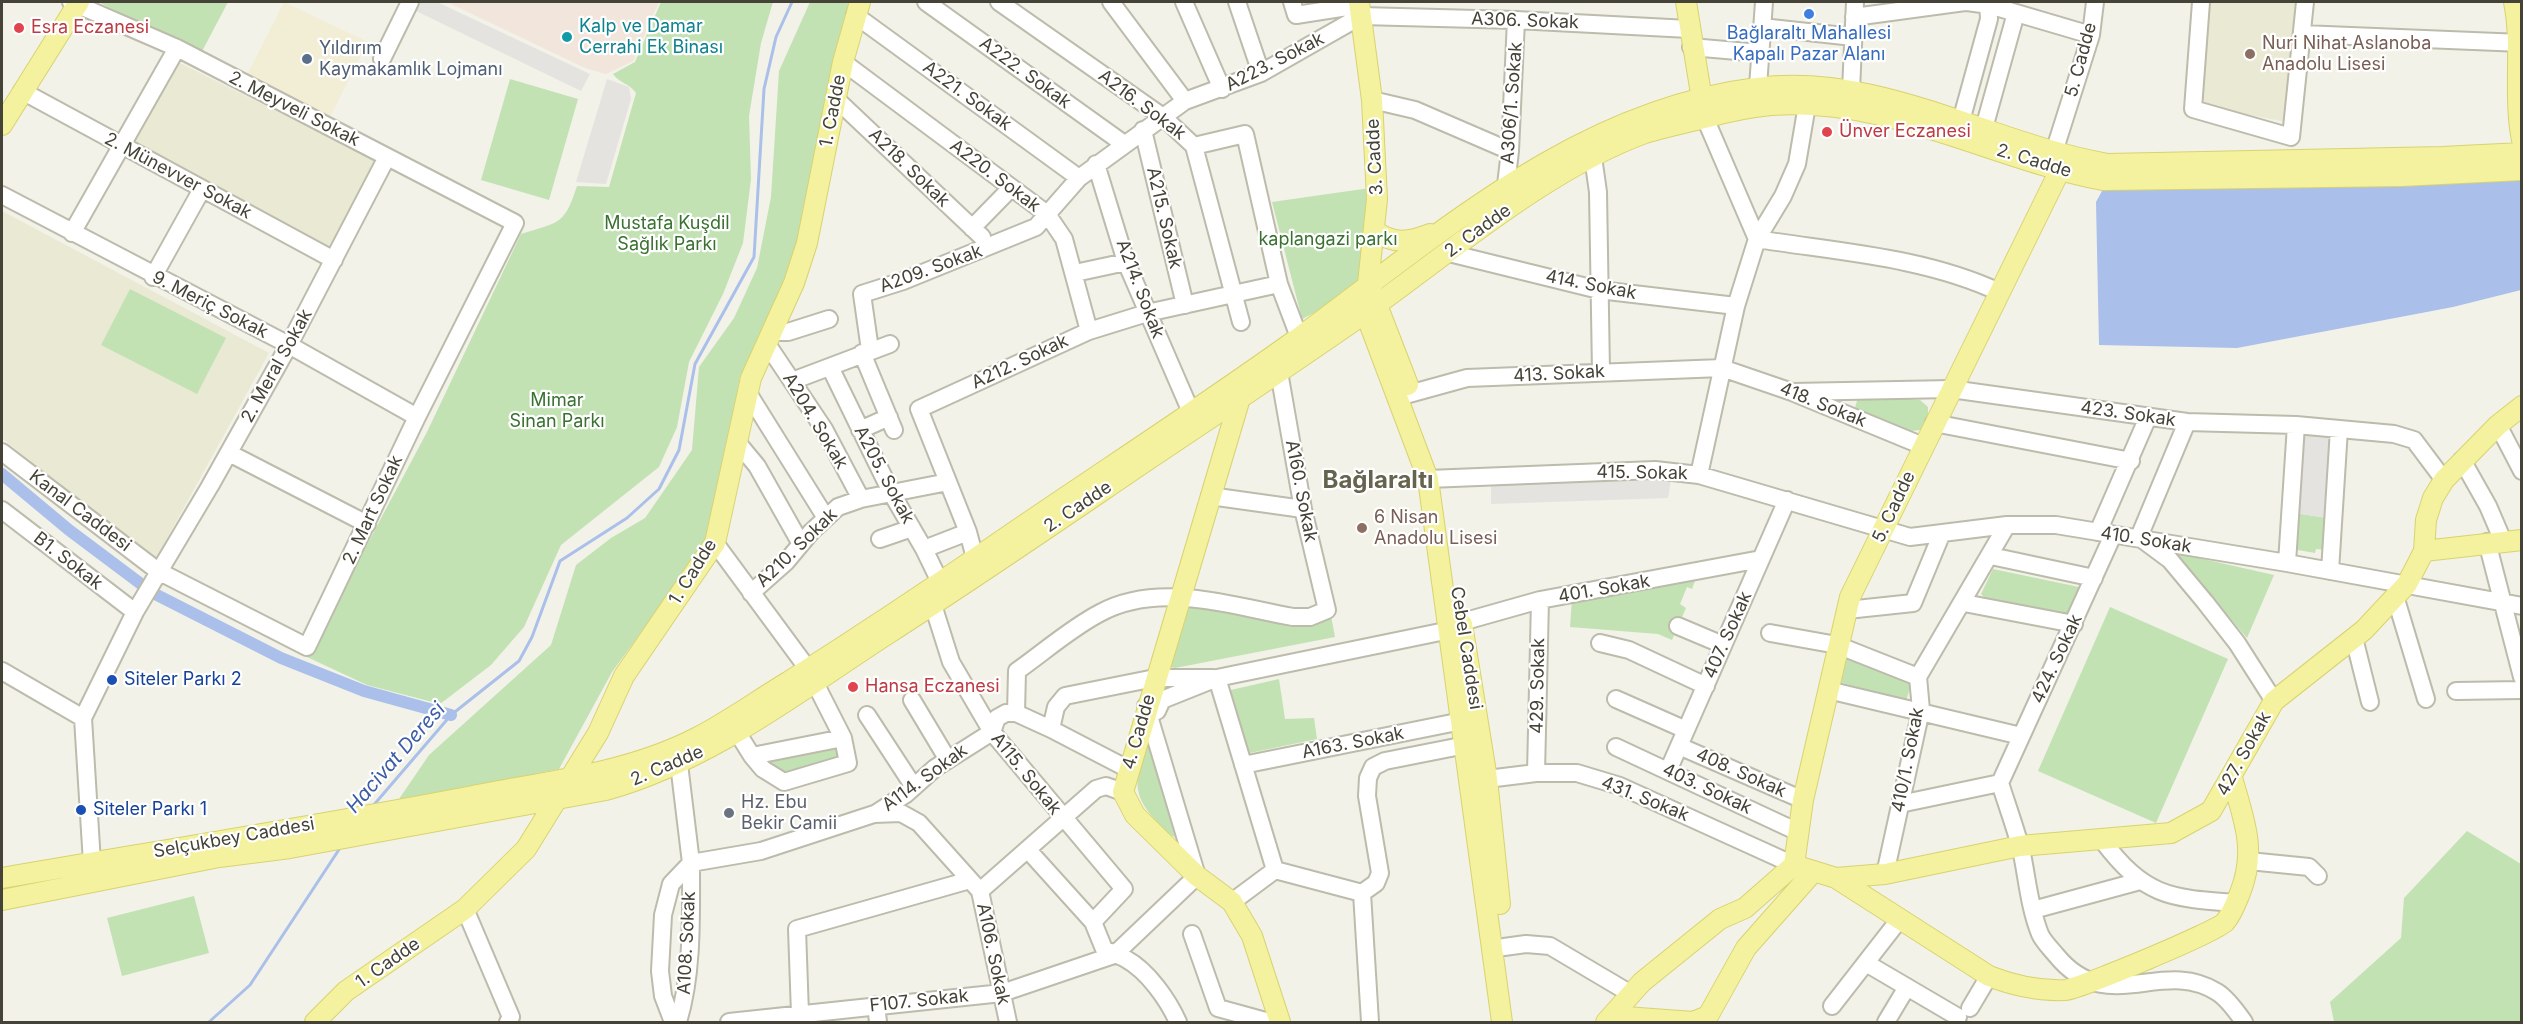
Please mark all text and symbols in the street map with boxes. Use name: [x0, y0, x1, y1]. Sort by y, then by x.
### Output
marker: Bağlaraltı Mahallesi Kapalı Pazar Alanı: [1802, 7, 1816, 21]
street label: A306. Sokak: [1471, 8, 1579, 34]
place label: Kalp ve Damar Cerrahi Ek Binası: [579, 16, 723, 58]
place label: Esra Eczanesi: [31, 17, 149, 39]
street label: 5. Cadde: [2061, 20, 2101, 100]
marker: Esra Eczanesi: [12, 21, 26, 35]
place label: Bağlaraltı Mahallesi Kapalı Pazar Alanı: [1727, 23, 1891, 66]
street label: A223. Sokak: [1222, 28, 1328, 96]
marker: Kalp ve Damar Cerrahi Ek Binası: [560, 30, 574, 44]
street label: A222. Sokak: [975, 33, 1075, 113]
place label: Nuri Nihat Aslanoba Anadolu Lisesi: [2262, 33, 2431, 76]
place label: Yıldırım Kaymakamlık Lojmanı: [319, 38, 503, 80]
street label: A306/1. Sokak: [1497, 41, 1527, 165]
marker: Nuri Nihat Aslanoba Anadolu Lisesi: [2243, 47, 2257, 61]
marker: Yıldırım Kaymakamlık Lojmanı: [300, 52, 314, 66]
street label: A221. Sokak: [919, 57, 1015, 135]
street label: A216. Sokak: [1094, 65, 1190, 145]
street label: 2. Meyveli Sokak: [225, 67, 363, 151]
street label: 1. Cadde: [815, 73, 851, 149]
street label: 3. Cadde: [1362, 118, 1388, 196]
place label: Ünver Eczanesi: [1839, 121, 1971, 143]
street label: A218. Sokak: [864, 124, 954, 212]
marker: Ünver Eczanesi: [1820, 125, 1834, 139]
street label: 2. Münevver Sokak: [101, 128, 255, 224]
street label: A220. Sokak: [945, 135, 1045, 217]
street label: 2. Cadde: [1994, 139, 2074, 183]
street label: A215. Sokak: [1142, 165, 1186, 271]
street label: 2. Cadde: [1440, 200, 1516, 262]
park label: Mustafa Kuşdil Sağlık Parkı: [604, 213, 730, 256]
park label: kaplangazi parkı: [1258, 229, 1398, 251]
street label: A214. Sokak: [1111, 236, 1169, 342]
street label: A209. Sokak: [877, 240, 985, 298]
street label: 414. Sokak: [1544, 266, 1638, 304]
street label: 9. Meriç Sokak: [149, 267, 271, 343]
street label: 2. Meral Sokak: [237, 305, 317, 427]
street label: A212. Sokak: [968, 330, 1072, 394]
street label: 413. Sokak: [1513, 361, 1605, 387]
street label: A204. Sokak: [778, 369, 852, 473]
street label: 418. Sokak: [1776, 378, 1870, 432]
park label: Mimar Sinan Parkı: [509, 390, 605, 432]
street label: 423. Sokak: [2079, 397, 2177, 431]
street label: A205. Sokak: [849, 422, 919, 528]
street label: A160. Sokak: [1281, 438, 1321, 544]
street label: 2. Mart Sokak: [338, 452, 408, 568]
street label: 415. Sokak: [1596, 461, 1688, 485]
street label: Kanal Caddesi: [25, 466, 135, 556]
district label: Bağlaraltı: [1323, 467, 1433, 495]
street label: 5. Cadde: [1868, 468, 1920, 546]
street label: 2. Cadde: [1040, 477, 1116, 537]
street label: A210. Sokak: [752, 504, 842, 592]
place label: 6 Nisan Anadolu Lisesi: [1374, 507, 1497, 550]
marker: 6 Nisan Anadolu Lisesi: [1355, 521, 1369, 535]
street label: 410. Sokak: [2099, 522, 2193, 558]
street label: B1. Sokak: [29, 527, 107, 595]
street label: 1. Cadde: [664, 535, 722, 609]
street label: 401. Sokak: [1556, 570, 1652, 608]
street label: Cebel Caddesi: [1446, 585, 1486, 711]
street label: 407. Sokak: [1699, 588, 1757, 682]
street label: 424. Sokak: [2027, 611, 2087, 707]
street label: 429. Sokak: [1526, 638, 1550, 734]
place label: Siteler Parkı 2: [124, 669, 242, 691]
marker: Siteler Parkı 2: [105, 673, 119, 687]
place label: Hansa Eczanesi: [865, 676, 1000, 698]
marker: Hansa Eczanesi: [846, 680, 860, 694]
street label: 4. Cadde: [1118, 692, 1160, 772]
water label: Hacivat Deresi: [341, 698, 451, 818]
street label: 410/1. Sokak: [1887, 706, 1929, 814]
street label: 427. Sokak: [2212, 708, 2276, 800]
street label: A163. Sokak: [1300, 723, 1406, 763]
street label: A115. Sokak: [986, 729, 1066, 819]
street label: A114. Sokak: [878, 740, 972, 816]
street label: 2. Cadde: [627, 741, 707, 791]
street label: 408. Sokak: [1693, 744, 1789, 802]
street label: 403. Sokak: [1659, 759, 1755, 819]
street label: 431. Sokak: [1598, 772, 1692, 826]
place label: Hz. Ebu Bekir Camii: [741, 792, 837, 834]
place label: Siteler Parkı 1: [93, 799, 207, 821]
marker: Siteler Parkı 1: [74, 803, 88, 817]
marker: Hz. Ebu Bekir Camii: [722, 806, 736, 820]
street label: Selçukbey Caddesi: [152, 813, 316, 863]
street label: A108. Sokak: [674, 891, 700, 995]
street label: A106. Sokak: [972, 901, 1014, 1007]
street label: 1. Cadde: [352, 933, 424, 993]
street label: F107. Sokak: [868, 985, 970, 1017]

